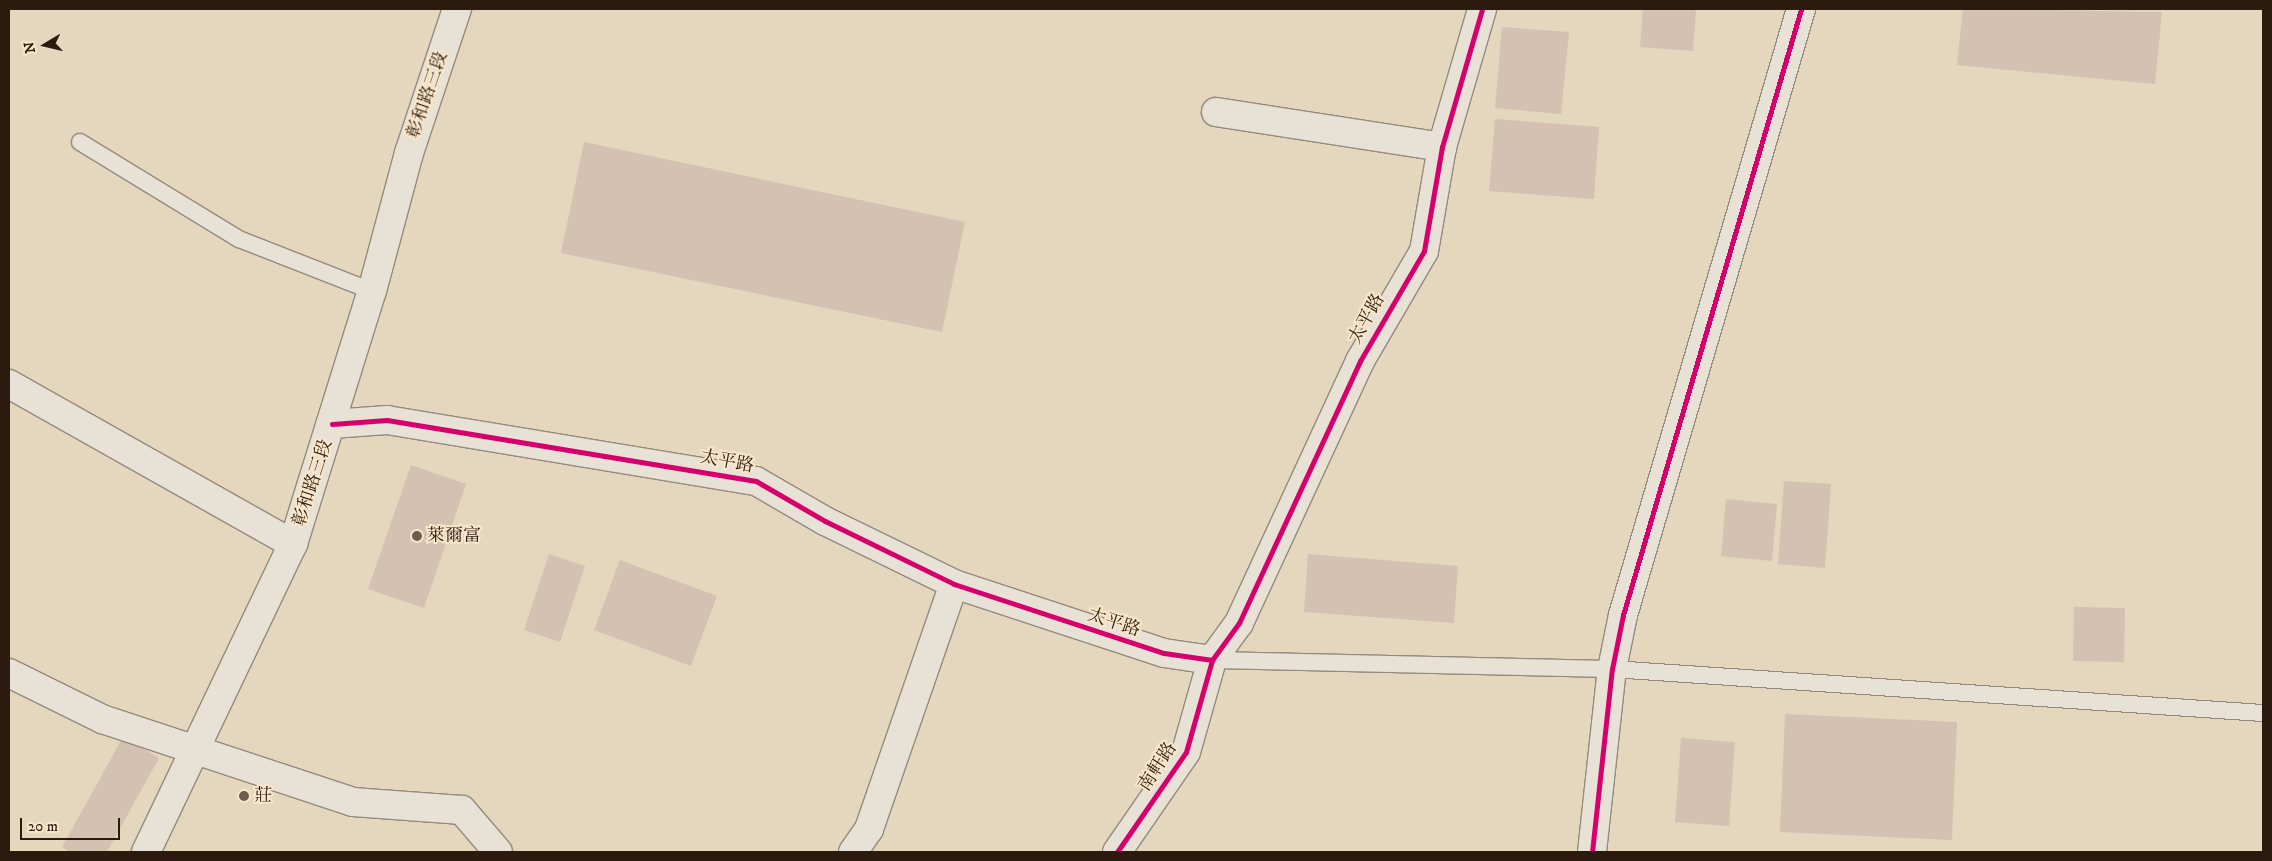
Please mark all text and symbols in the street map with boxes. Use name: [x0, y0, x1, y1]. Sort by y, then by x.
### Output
north arrow: [20, 20, 70, 70]
text: N: [20, 40, 40, 54]
street label: 彰和路三段: [403, 49, 453, 141]
street label: 太平路: [1344, 290, 1390, 348]
street label: 彰和路三段: [289, 437, 337, 529]
street label: 太平路: [698, 446, 756, 478]
place label: 萊爾富: [427, 525, 481, 547]
marker: 萊爾富: [411, 530, 423, 542]
street label: 太平路: [1085, 604, 1143, 642]
street label: 南軒路: [1134, 738, 1182, 796]
place label: 莊: [254, 785, 272, 807]
marker: 莊: [238, 790, 250, 802]
scale bar: [22, 808, 122, 840]
text: 20 m: [28, 817, 58, 836]

